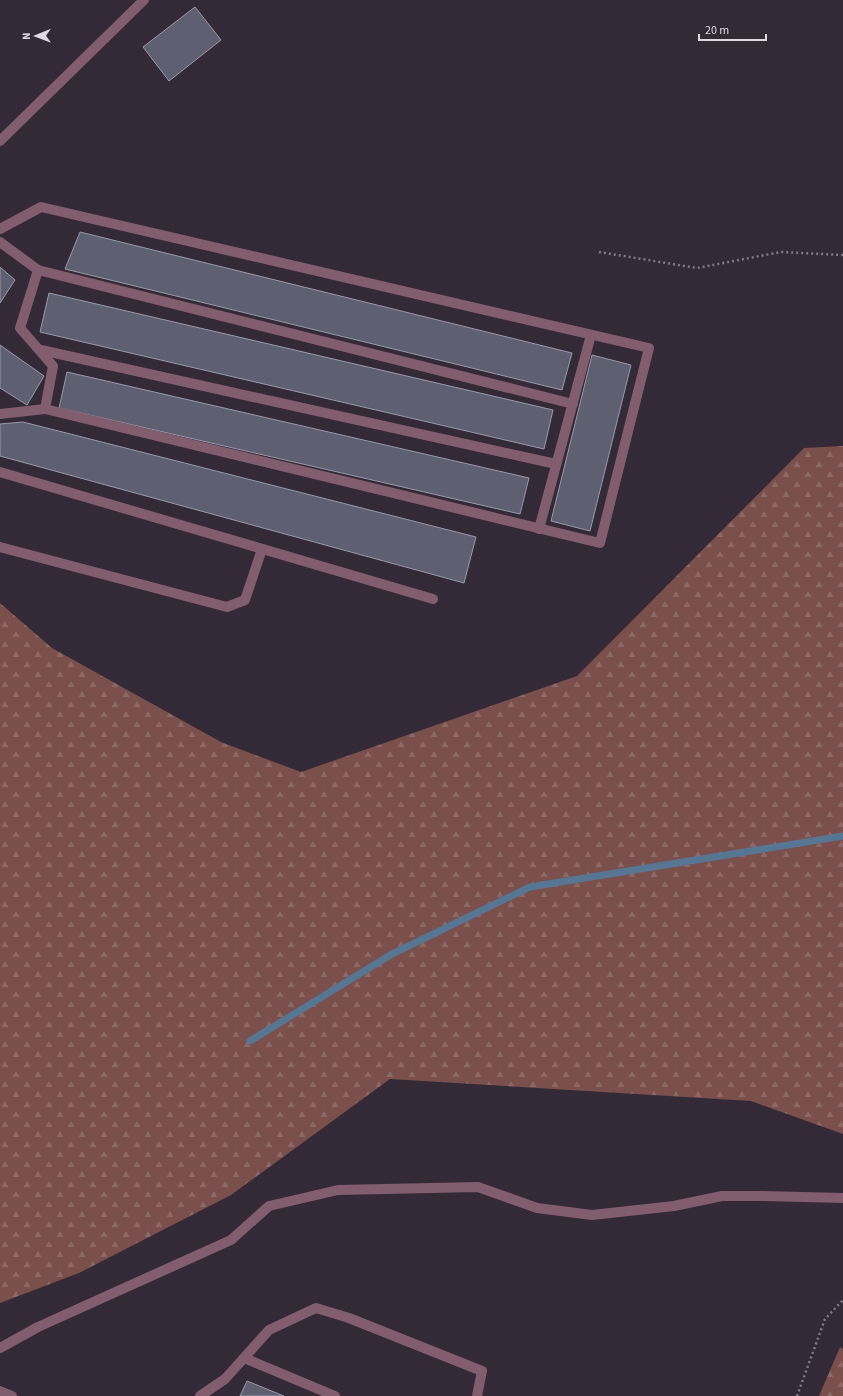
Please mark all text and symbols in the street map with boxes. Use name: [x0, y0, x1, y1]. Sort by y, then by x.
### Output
north arrow: [16, 16, 56, 56]
scale bar: [699, 16, 766, 42]
text: 20 m: [705, 22, 729, 39]
text: N: [19, 32, 34, 40]

